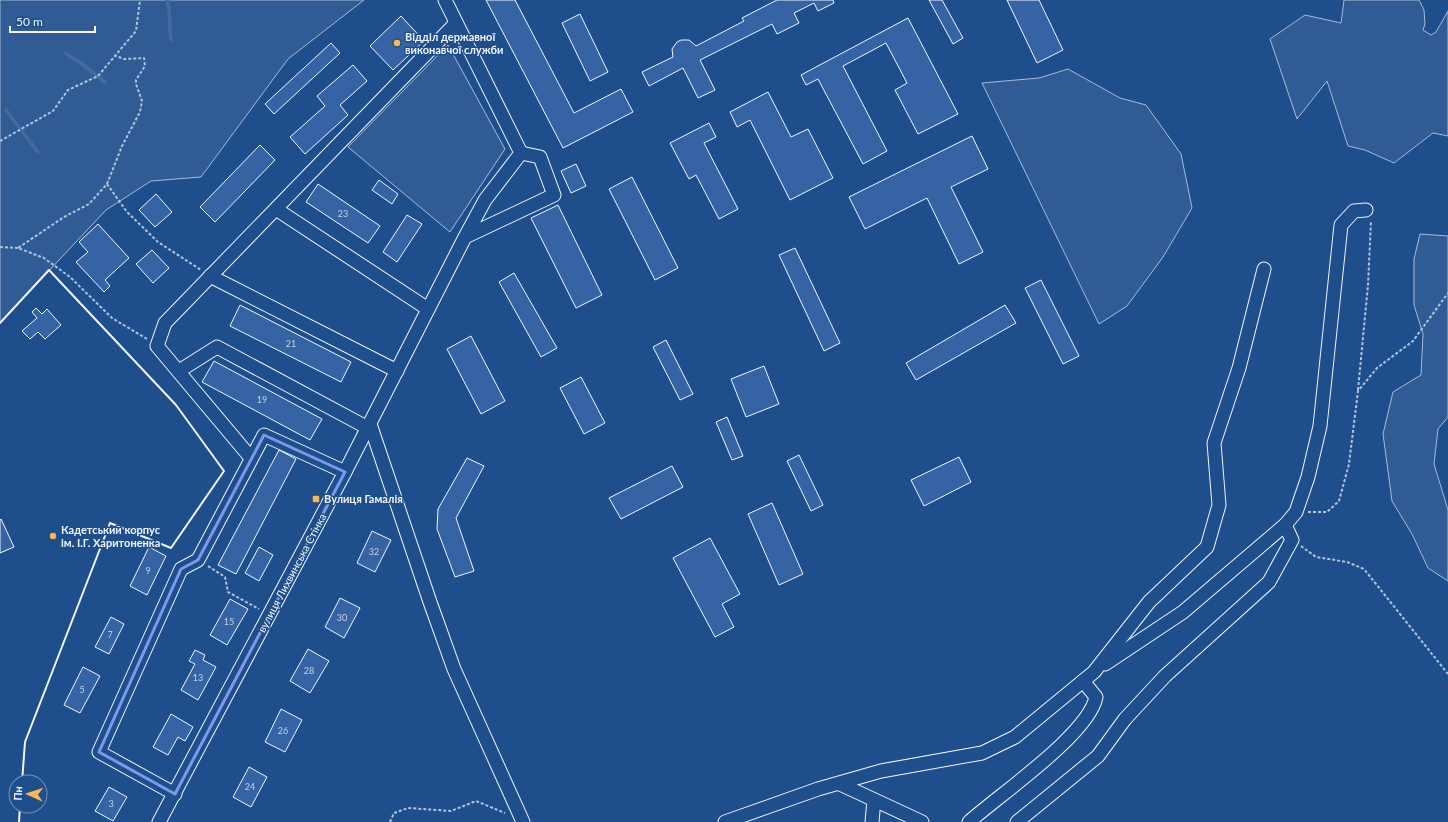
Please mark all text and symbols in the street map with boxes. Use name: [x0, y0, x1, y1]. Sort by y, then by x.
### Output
scale bar: [10, 8, 95, 34]
text: 50 m: [16, 14, 43, 29]
place label: Відділ державної виконавчої служби: [405, 30, 503, 56]
marker: Відділ державної виконавчої служби: [392, 38, 402, 48]
house number: 23: [338, 208, 348, 219]
house number: 21: [286, 338, 296, 349]
house number: 19: [257, 394, 267, 405]
place label: Вулиця Гамалія: [324, 492, 403, 505]
marker: Вулиця Гамалія: [311, 494, 321, 504]
street label: вулиця Лихвинська Стінка: [255, 511, 329, 635]
place label: Кадетський корпус ім. І.Г. Харитоненка: [61, 523, 161, 549]
marker: Кадетський корпус ім. І.Г. Харитоненка: [48, 531, 58, 541]
house number: 32: [369, 546, 379, 557]
house number: 9: [145, 565, 151, 576]
house number: 30: [337, 612, 347, 623]
house number: 15: [224, 616, 234, 627]
house number: 7: [107, 629, 113, 640]
house number: 28: [304, 665, 314, 676]
house number: 13: [193, 672, 203, 683]
house number: 5: [79, 684, 85, 695]
house number: 26: [278, 725, 288, 736]
north arrow: [8, 774, 48, 814]
house number: 24: [245, 781, 255, 792]
text: Пн: [11, 786, 24, 801]
house number: 3: [108, 798, 114, 809]

